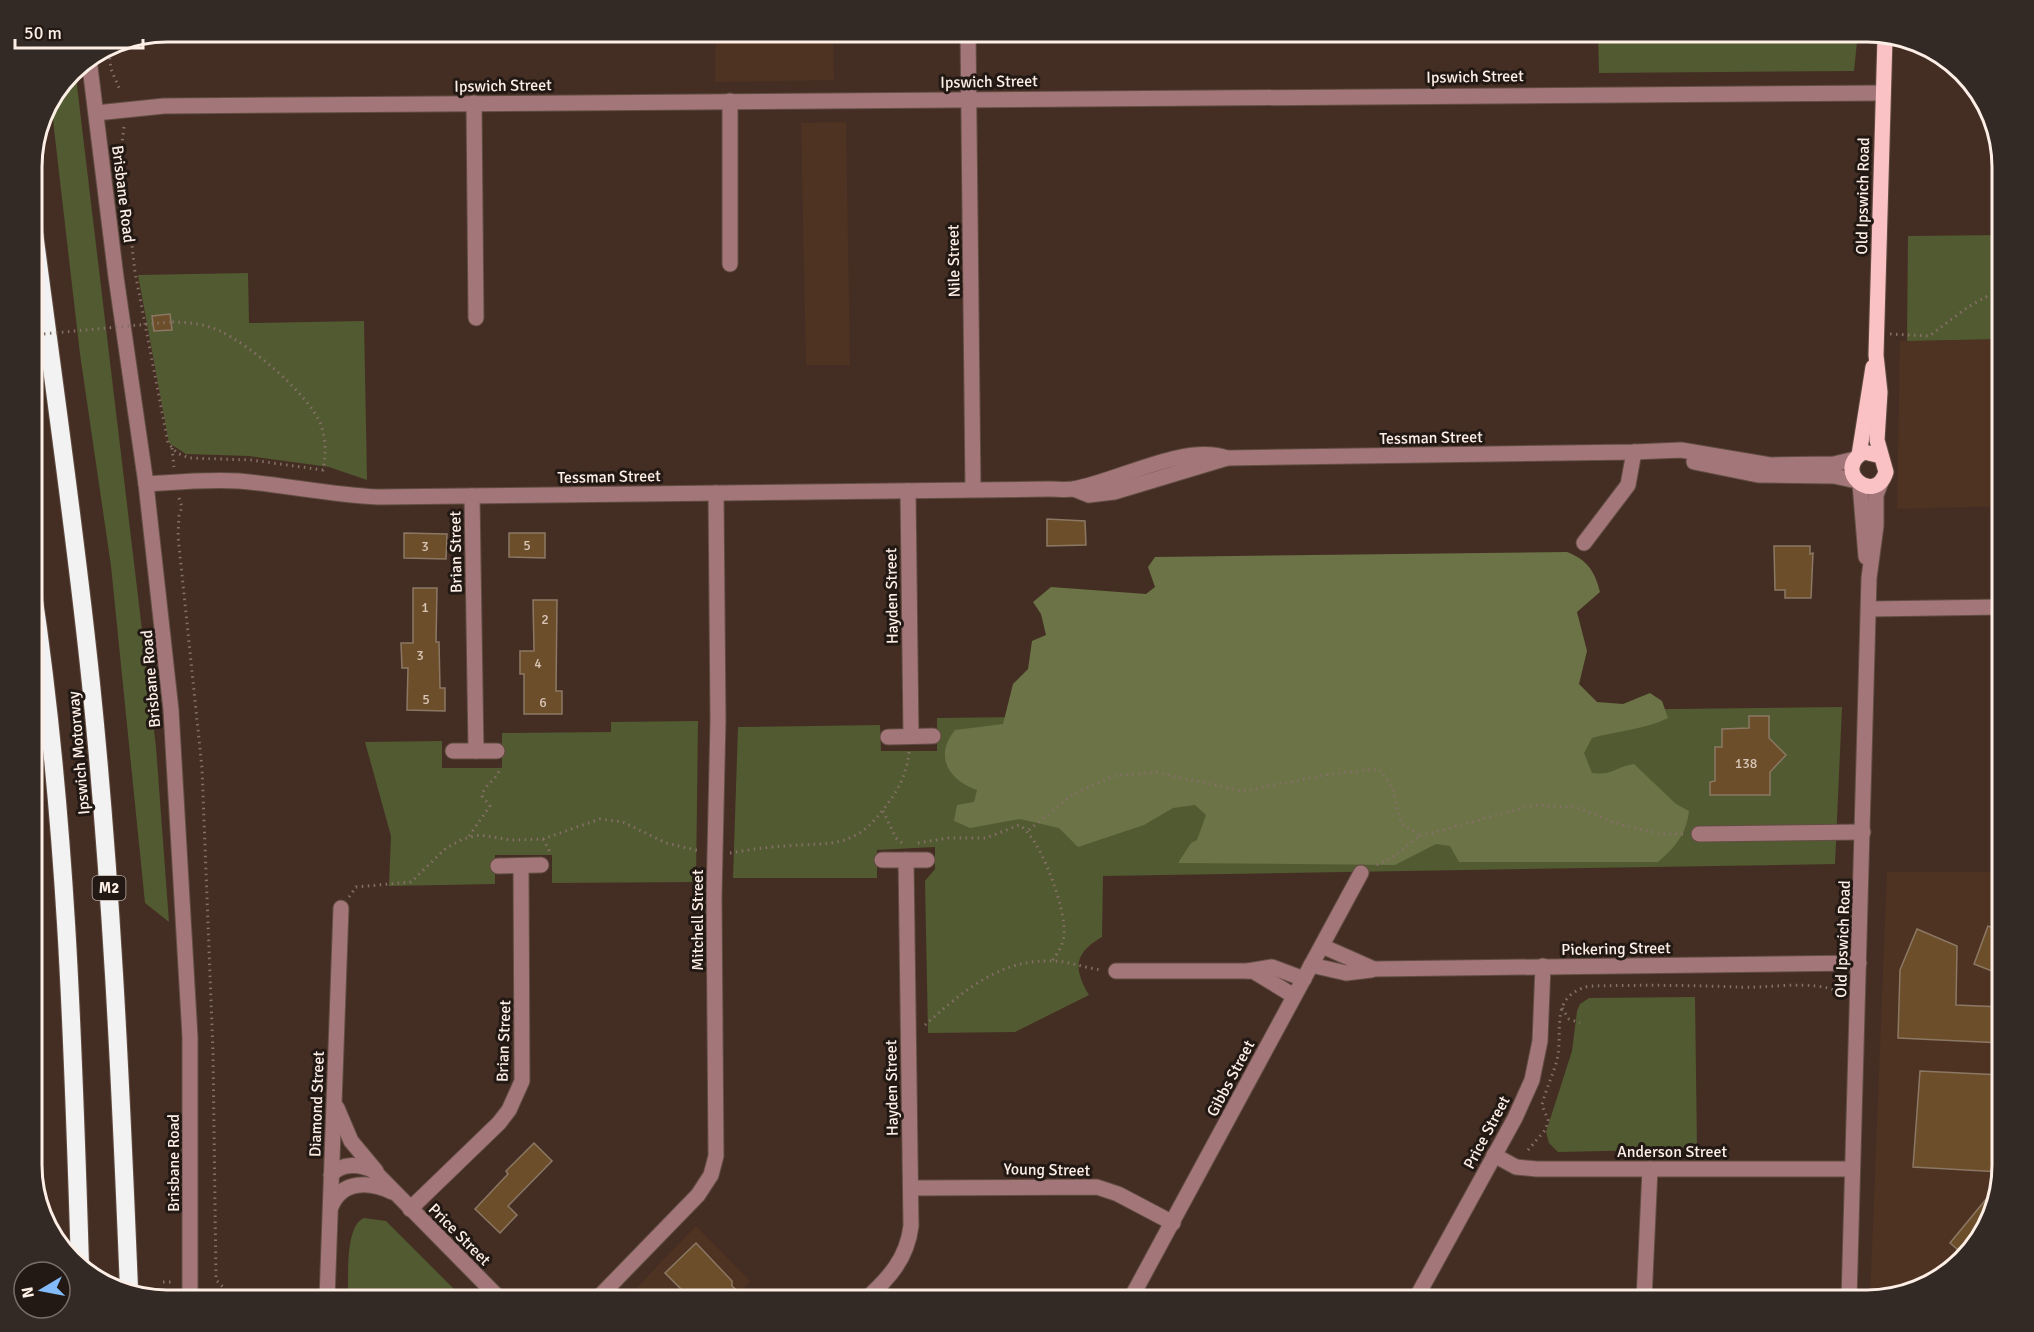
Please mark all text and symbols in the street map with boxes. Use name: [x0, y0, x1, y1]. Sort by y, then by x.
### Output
scale bar: [15, 12, 142, 50]
text: 50 m: [24, 22, 62, 44]
street label: Ipswich Street: [1426, 66, 1524, 88]
street label: Ipswich Street: [940, 71, 1038, 93]
street label: Ipswich Street: [454, 75, 552, 97]
street label: Old Ipswich Road: [1852, 137, 1874, 255]
street label: Brisbane Road: [107, 144, 139, 244]
street label: Nile Street: [943, 224, 965, 298]
street label: Tessman Street: [1379, 427, 1483, 449]
street label: Tessman Street: [557, 466, 661, 488]
street label: Brian Street: [445, 510, 467, 593]
house number: 5: [523, 537, 531, 554]
house number: 3: [421, 538, 429, 555]
street label: Hayden Street: [881, 547, 903, 644]
house number: 1: [421, 599, 429, 616]
house number: 2: [541, 611, 549, 628]
street label: Brisbane Road: [137, 629, 165, 729]
house number: 3: [416, 647, 424, 664]
house number: 4: [534, 655, 542, 672]
street label: Ipswich Motorway: [64, 690, 94, 816]
house number: 5: [422, 691, 430, 708]
house number: 6: [539, 694, 547, 711]
house number: 138: [1735, 755, 1757, 772]
street label: Mitchell Street: [688, 869, 708, 971]
road number: M2: [92, 876, 126, 900]
street label: Old Ipswich Road: [1831, 880, 1855, 998]
street label: Pickering Street: [1561, 938, 1671, 960]
street label: Brian Street: [493, 999, 515, 1082]
street label: Gibbs Street: [1202, 1036, 1260, 1120]
street label: Hayden Street: [881, 1039, 903, 1136]
street label: Diamond Street: [305, 1050, 329, 1158]
street label: Price Street: [1459, 1092, 1515, 1172]
street label: Brisbane Road: [164, 1114, 184, 1212]
street label: Anderson Street: [1617, 1142, 1727, 1162]
street label: Young Street: [1004, 1159, 1091, 1181]
street label: Price Street: [424, 1199, 495, 1270]
north arrow: [12, 1260, 72, 1320]
text: N: [17, 1285, 39, 1300]

